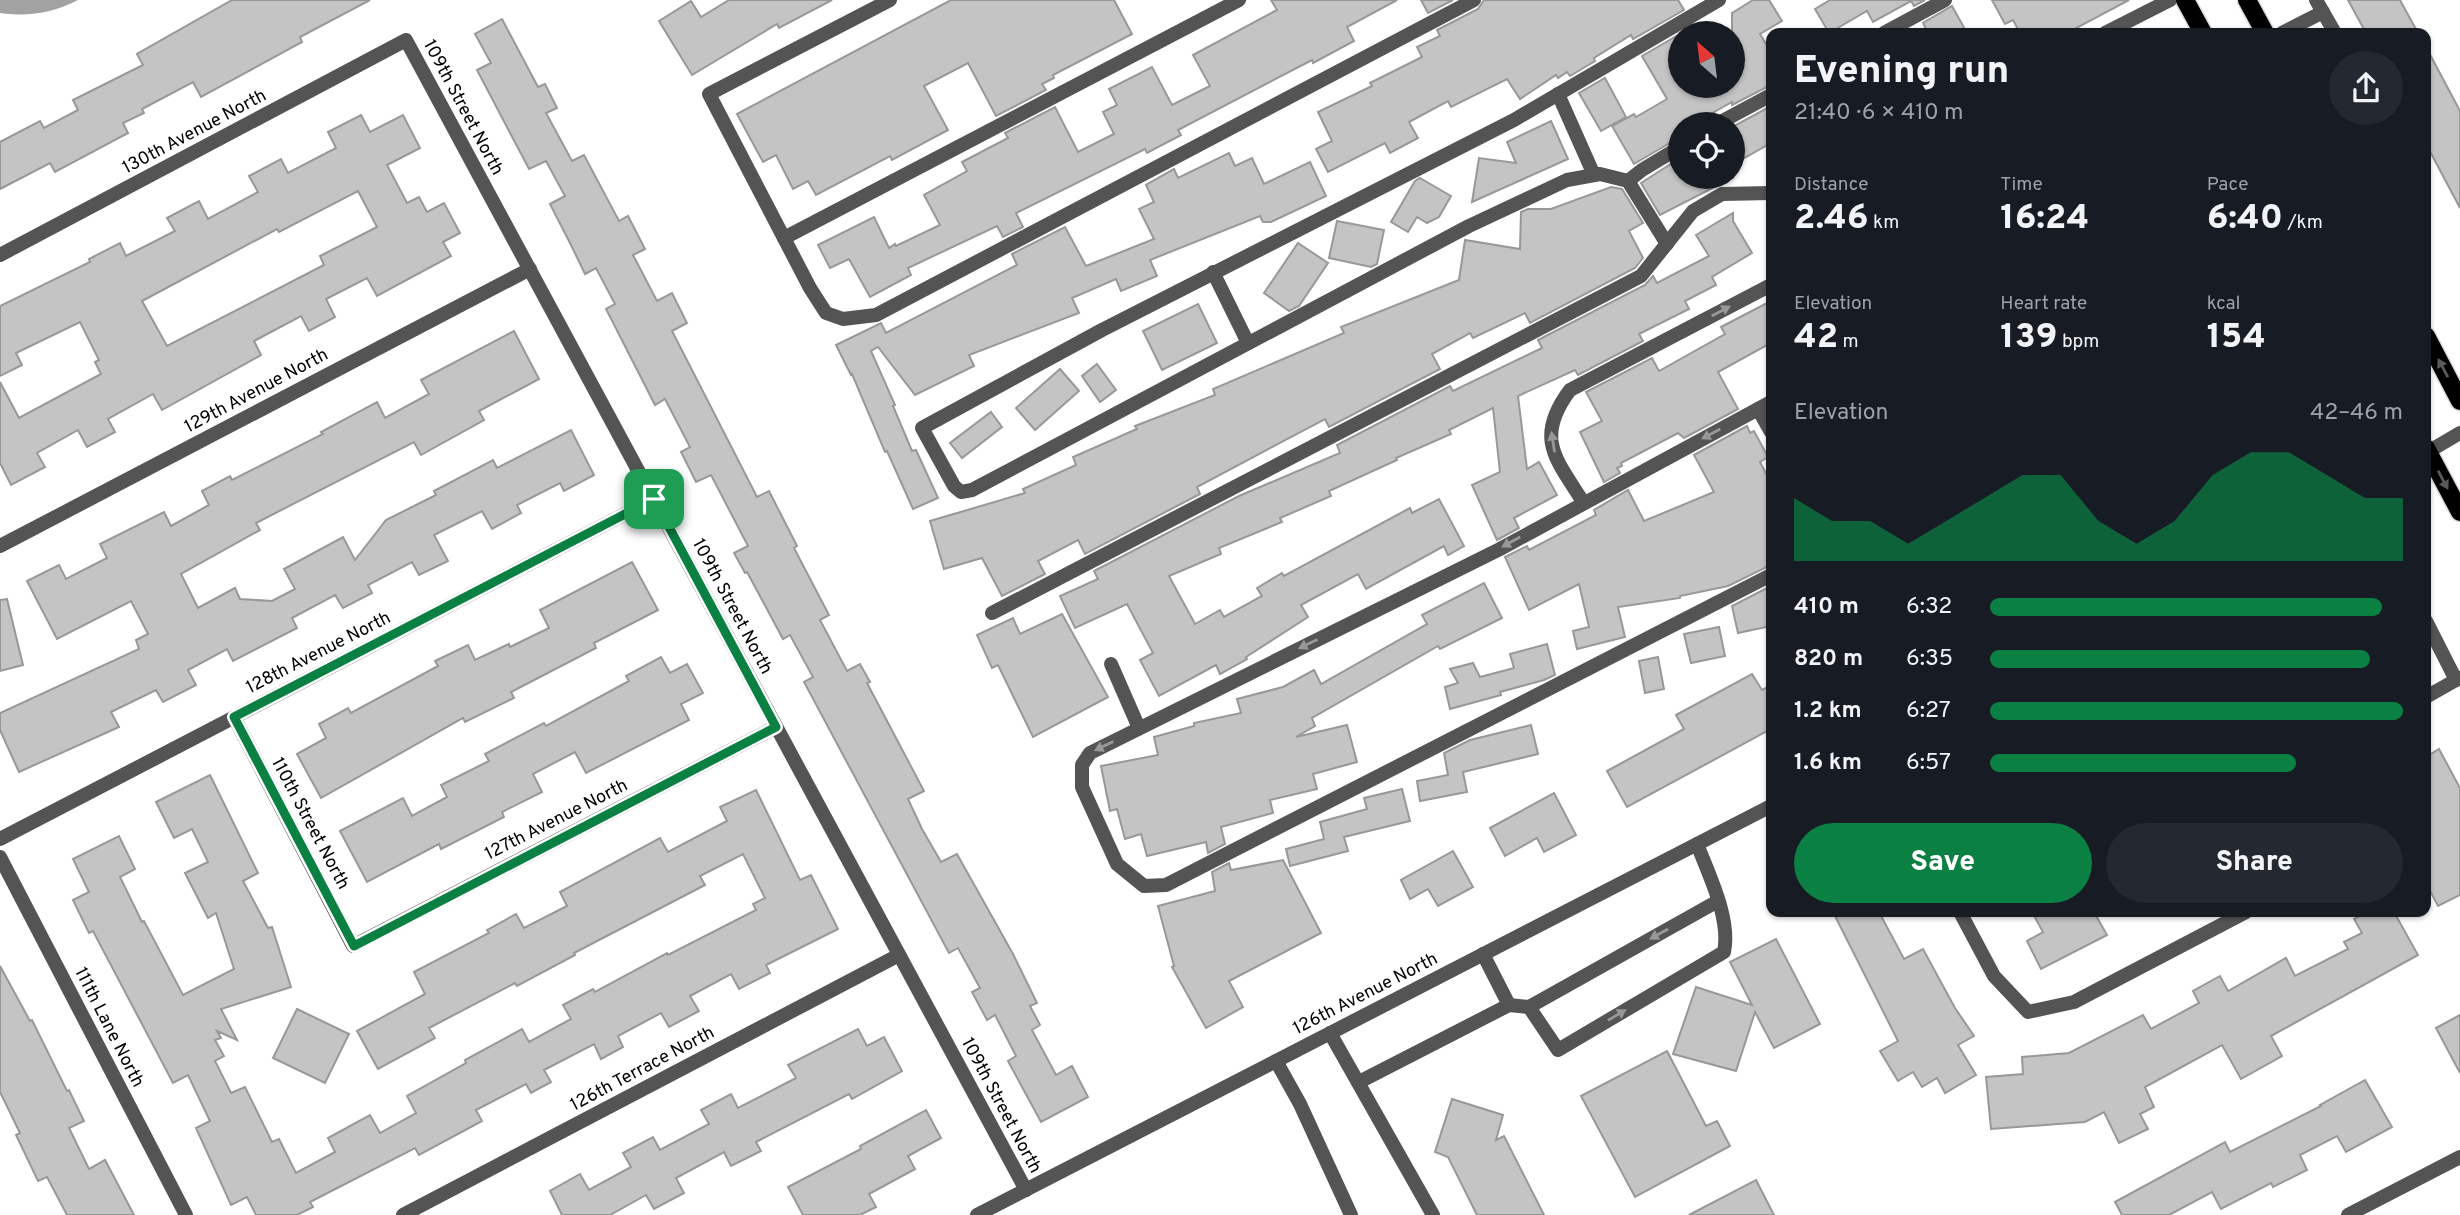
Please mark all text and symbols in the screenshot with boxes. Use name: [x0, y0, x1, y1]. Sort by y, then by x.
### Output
north arrow: [1668, 21, 1745, 98]
map controls: [1668, 21, 1745, 189]
street label: 109th Street North: [417, 36, 508, 179]
text: Evening run: [1794, 48, 2009, 97]
button: share: [2329, 51, 2403, 125]
street label: 130th Avenue North: [119, 85, 271, 180]
text: 21:40 · 6 × 410 m: [1794, 99, 1964, 128]
button: locate: [1668, 112, 1745, 189]
text: Distance: [1794, 173, 1869, 197]
text: Time: [2000, 173, 2043, 197]
text: Pace: [2207, 173, 2248, 197]
text: 2.46: [1794, 197, 1869, 241]
text: 16:24: [2000, 197, 2089, 241]
text: 6:40: [2207, 197, 2283, 241]
text: km: [1869, 211, 1899, 235]
text: /km: [2283, 211, 2323, 235]
text: Elevation: [1794, 292, 1872, 316]
text: Heart rate: [2000, 292, 2087, 316]
text: kcal: [2207, 292, 2240, 316]
one-way arrow: [1711, 306, 1731, 317]
text: 42: [1794, 316, 1838, 360]
text: 139: [2000, 316, 2058, 360]
text: 154: [2207, 316, 2266, 360]
text: m: [1838, 330, 1859, 354]
text: bpm: [2058, 330, 2099, 354]
street label: 129th Avenue North: [181, 344, 333, 439]
one-way arrow: [2437, 358, 2449, 378]
text: Elevation: [1794, 399, 1889, 428]
text: 42–46 m: [2310, 399, 2403, 428]
one-way arrow: [1701, 428, 1721, 440]
one-way arrow: [1547, 431, 1558, 453]
pin: [624, 469, 684, 529]
one-way arrow: [2437, 470, 2449, 490]
icon: arrive: [635, 480, 673, 518]
street label: 109th Street North: [686, 535, 777, 678]
one-way arrow: [1501, 536, 1521, 548]
text: 410 m: [1794, 593, 1859, 622]
text: 6:32: [1906, 593, 1952, 622]
street label: 128th Avenue North: [242, 607, 395, 700]
one-way arrow: [1298, 639, 1318, 650]
text: 820 m: [1794, 645, 1863, 674]
text: 6:35: [1906, 645, 1953, 674]
text: 1.2 km: [1794, 697, 1862, 726]
text: 6:27: [1906, 697, 1951, 726]
one-way arrow: [1094, 740, 1114, 751]
text: 1.6 km: [1794, 749, 1862, 778]
text: 6:57: [1906, 749, 1951, 778]
street label: 110th Street North: [265, 754, 354, 894]
street label: 127th Avenue North: [481, 774, 632, 866]
button: Save: [1794, 823, 2092, 903]
button: Share: [2106, 823, 2403, 903]
one-way arrow: [1649, 928, 1669, 940]
street label: 126th Avenue North: [1289, 948, 1442, 1041]
street label: 111th Lane North: [69, 964, 149, 1092]
one-way arrow: [1607, 1009, 1626, 1021]
street label: 126th Terrace North: [567, 1022, 719, 1117]
street label: 109th Street North: [955, 1034, 1046, 1177]

